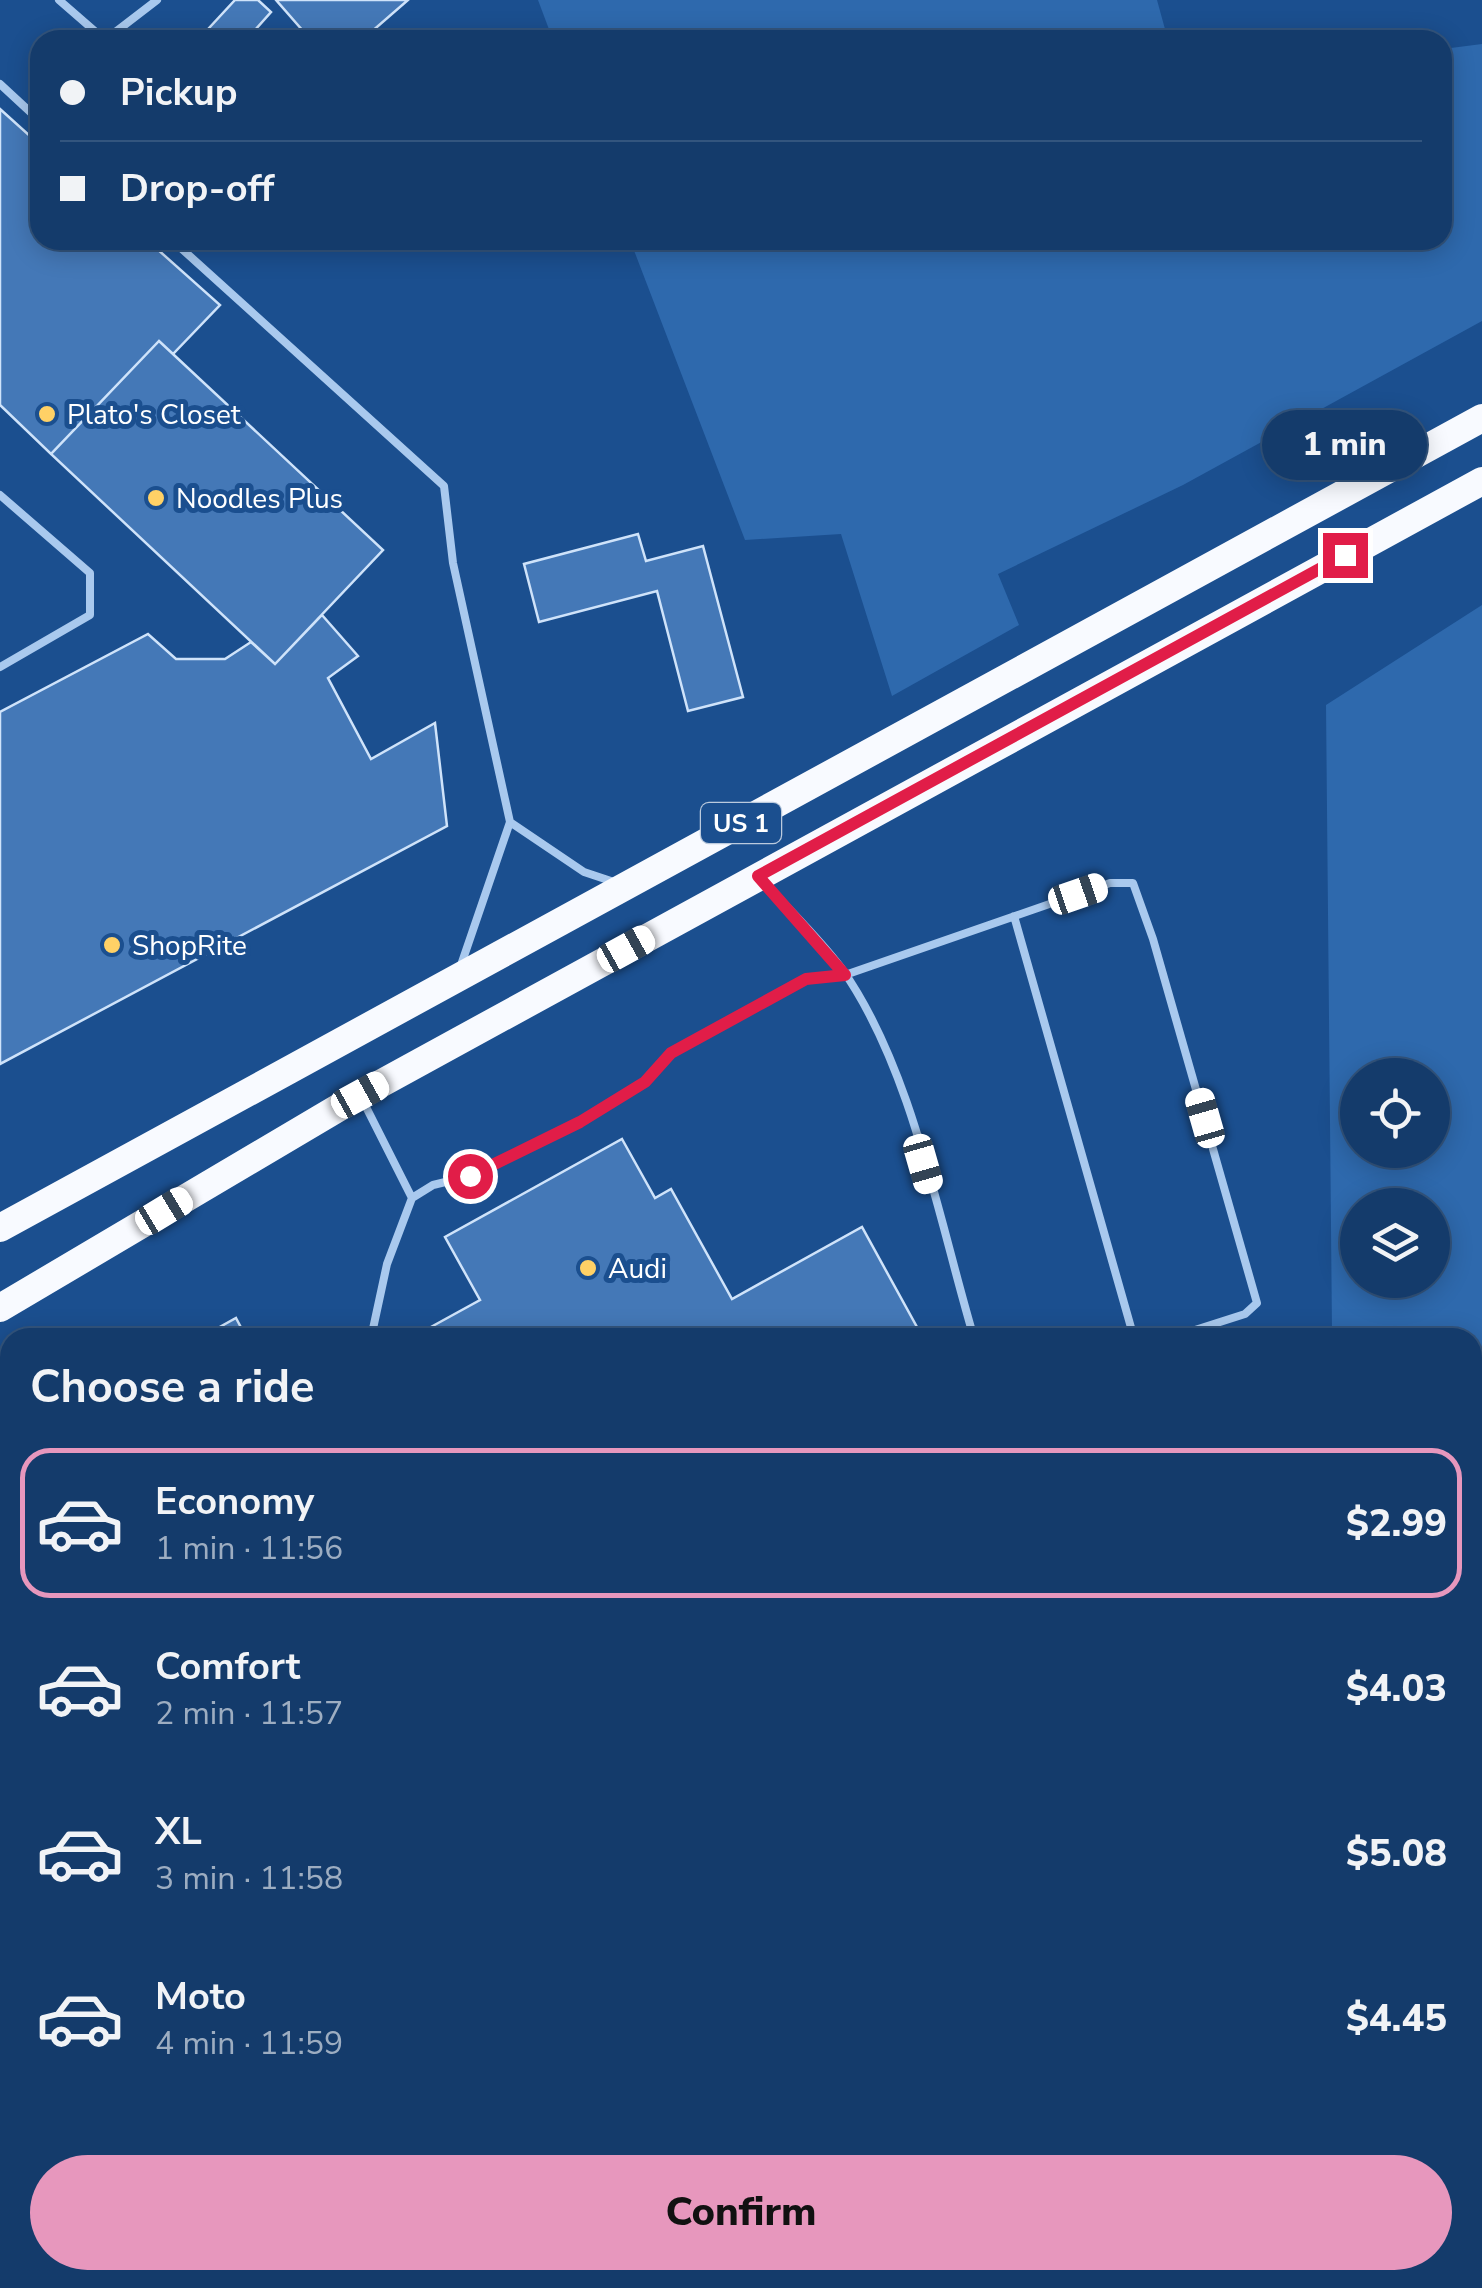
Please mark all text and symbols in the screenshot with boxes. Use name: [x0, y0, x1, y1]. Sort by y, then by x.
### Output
text: Pickup: [120, 67, 238, 118]
text: Drop-off: [120, 163, 274, 214]
place label: Plato's Closet: [67, 396, 241, 434]
marker: Plato's Closet: [36, 403, 58, 425]
callout: 1 min: [1262, 410, 1428, 480]
text: 1 min: [1302, 423, 1387, 466]
place label: Noodles Plus: [176, 480, 343, 518]
marker: Noodles Plus: [145, 487, 167, 509]
route end: [1323, 533, 1368, 578]
road number: US 1: [701, 803, 781, 843]
car: [1045, 870, 1111, 918]
car: [592, 921, 660, 977]
place label: ShopRite: [132, 927, 247, 965]
marker: ShopRite: [101, 934, 123, 956]
map controls: [1340, 1058, 1450, 1298]
button: locate: [1340, 1058, 1450, 1168]
car: [326, 1067, 394, 1123]
car: [1182, 1085, 1228, 1151]
car: [900, 1131, 946, 1197]
route start: [448, 1154, 493, 1199]
car: [131, 1183, 197, 1239]
button: layers: [1340, 1188, 1450, 1298]
place label: Audi: [608, 1250, 667, 1288]
marker: Audi: [577, 1257, 599, 1279]
text: Choose a ride: [30, 1357, 315, 1418]
text: Economy: [155, 1476, 314, 1527]
icon: car: [35, 1478, 125, 1568]
text: $2.99: [1346, 1498, 1447, 1549]
text: 1 min · 11:56: [155, 1527, 343, 1570]
text: Comfort: [155, 1641, 300, 1692]
icon: car: [35, 1643, 125, 1733]
text: $4.03: [1346, 1663, 1447, 1714]
text: 2 min · 11:57: [155, 1692, 343, 1735]
text: XL: [155, 1806, 202, 1857]
icon: car: [35, 1808, 125, 1898]
text: $5.08: [1346, 1828, 1447, 1879]
text: 3 min · 11:58: [155, 1857, 343, 1900]
text: Moto: [155, 1971, 246, 2022]
icon: car: [35, 1973, 125, 2063]
text: $4.45: [1346, 1993, 1447, 2044]
text: 4 min · 11:59: [155, 2022, 343, 2065]
button: Confirm: [30, 2155, 1452, 2270]

